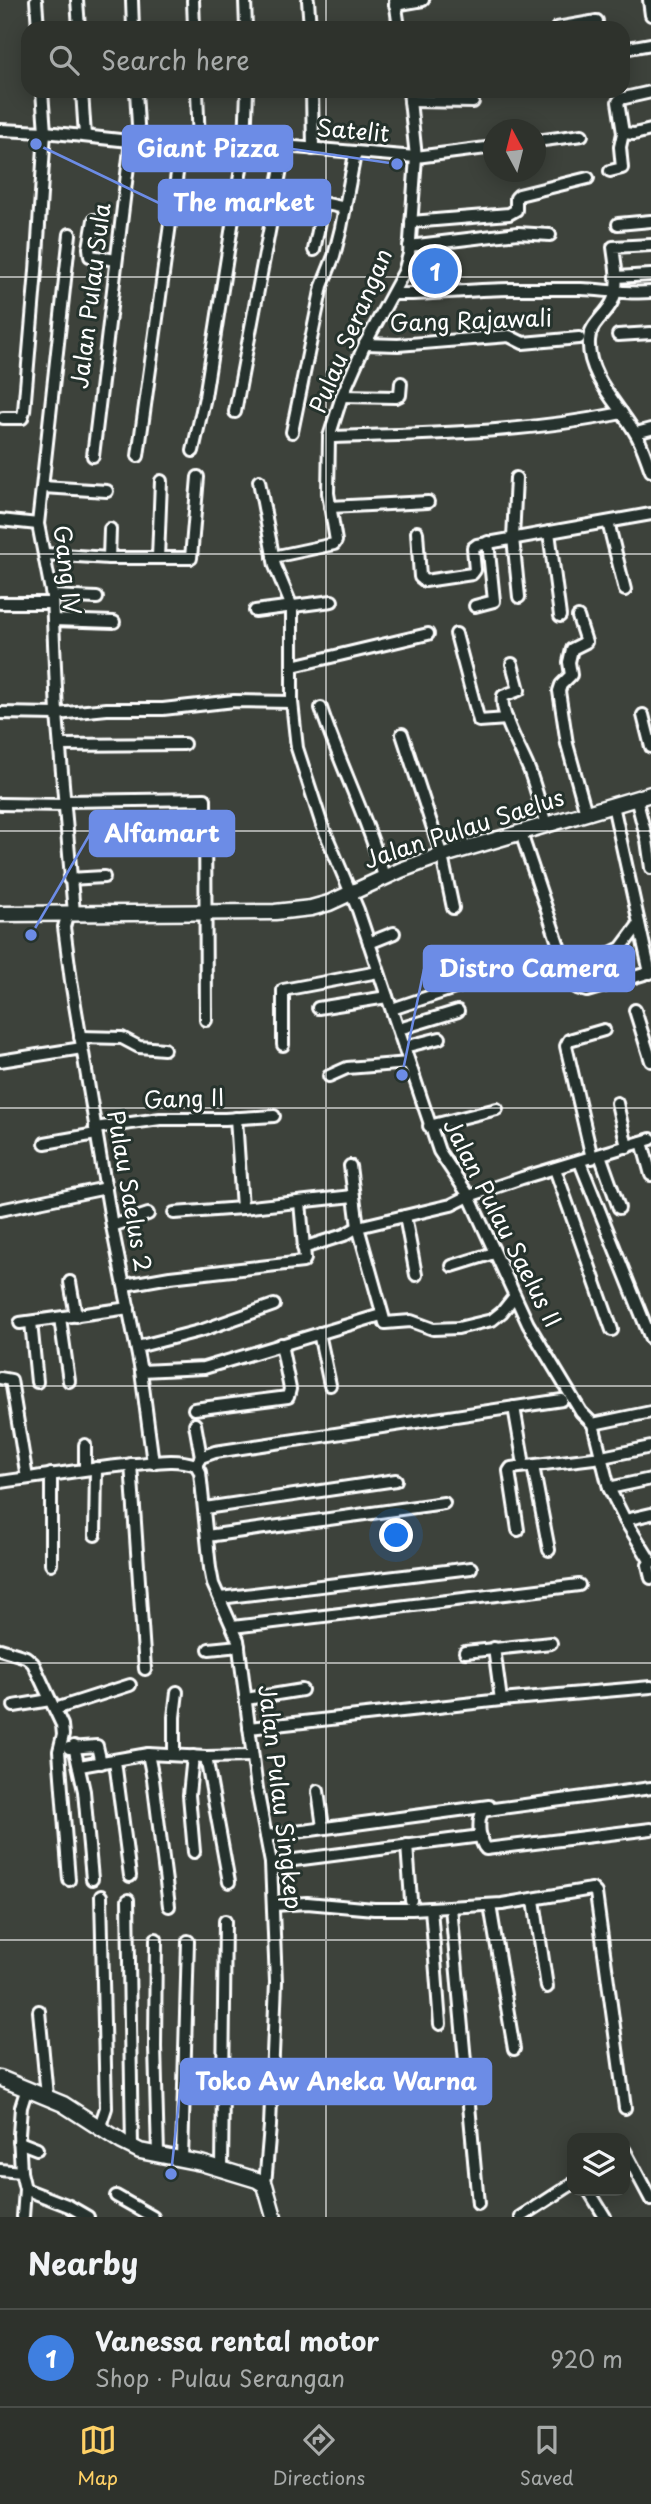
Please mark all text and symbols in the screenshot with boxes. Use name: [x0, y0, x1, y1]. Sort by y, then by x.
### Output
search box: [21, 21, 630, 98]
text: Search here: [101, 40, 250, 79]
icon: search: [45, 41, 83, 79]
street label: Satelit: [315, 109, 391, 150]
north arrow: [483, 119, 546, 182]
callout: Giant Pizza: [123, 126, 292, 171]
text: Giant Pizza: [137, 129, 280, 165]
callout: The market: [159, 180, 330, 225]
text: The market: [173, 183, 315, 219]
street label: Jalan Pulau Sula: [61, 201, 118, 391]
street label: Pulau Serangan: [299, 243, 400, 418]
pin: 1: [412, 245, 458, 297]
street label: Gang Rajawali: [389, 299, 553, 340]
street label: Gang IV: [46, 523, 91, 617]
street label: Jalan Pulau Saelus: [359, 779, 568, 876]
callout: Alfamart: [90, 811, 234, 856]
text: Alfamart: [104, 814, 220, 850]
callout: Distro Camera: [424, 946, 634, 991]
text: Distro Camera: [438, 949, 620, 985]
street label: Gang II: [143, 1079, 225, 1116]
street label: Pulau Saelus 2: [99, 1107, 162, 1274]
street label: Jalan Pulau Saelus II: [435, 1112, 571, 1333]
your location: [379, 1518, 413, 1552]
street label: Jalan Pulau Singkep: [250, 1683, 313, 1911]
callout: Toko Aw Aneka Warna: [181, 2059, 491, 2104]
text: Toko Aw Aneka Warna: [195, 2062, 477, 2098]
map controls: [567, 2133, 630, 2196]
button: layers: [567, 2133, 630, 2196]
text: Nearby: [28, 2240, 138, 2285]
text: Vanessa rental motor: [95, 2321, 379, 2360]
text: 1: [46, 2341, 57, 2376]
text: 920 m: [550, 2341, 623, 2376]
text: Shop · Pulau Serangan: [95, 2360, 345, 2395]
tab: Map: [77, 2421, 118, 2491]
tab: Directions: [273, 2421, 365, 2491]
tab: Saved: [520, 2421, 574, 2491]

